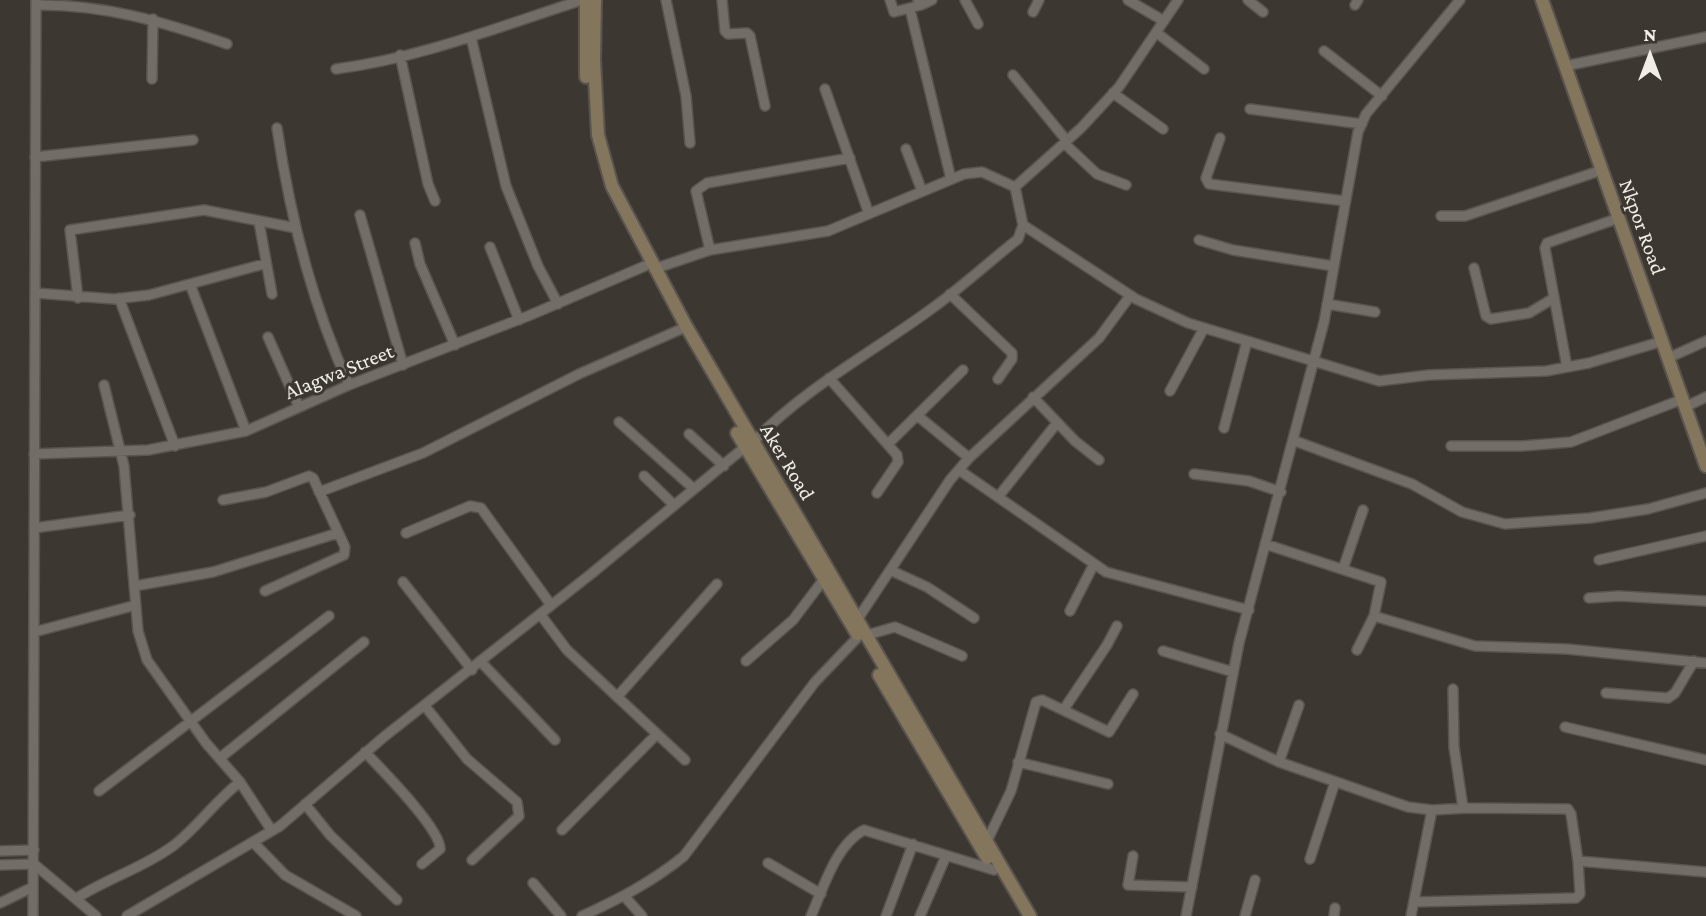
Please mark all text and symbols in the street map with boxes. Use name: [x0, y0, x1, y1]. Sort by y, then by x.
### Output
north arrow: [1615, 21, 1685, 91]
text: N: [1644, 24, 1656, 45]
street label: Nkpor Road: [1613, 176, 1671, 278]
street label: Alagwa Street: [281, 339, 397, 405]
street label: Aker Road: [754, 419, 820, 505]

